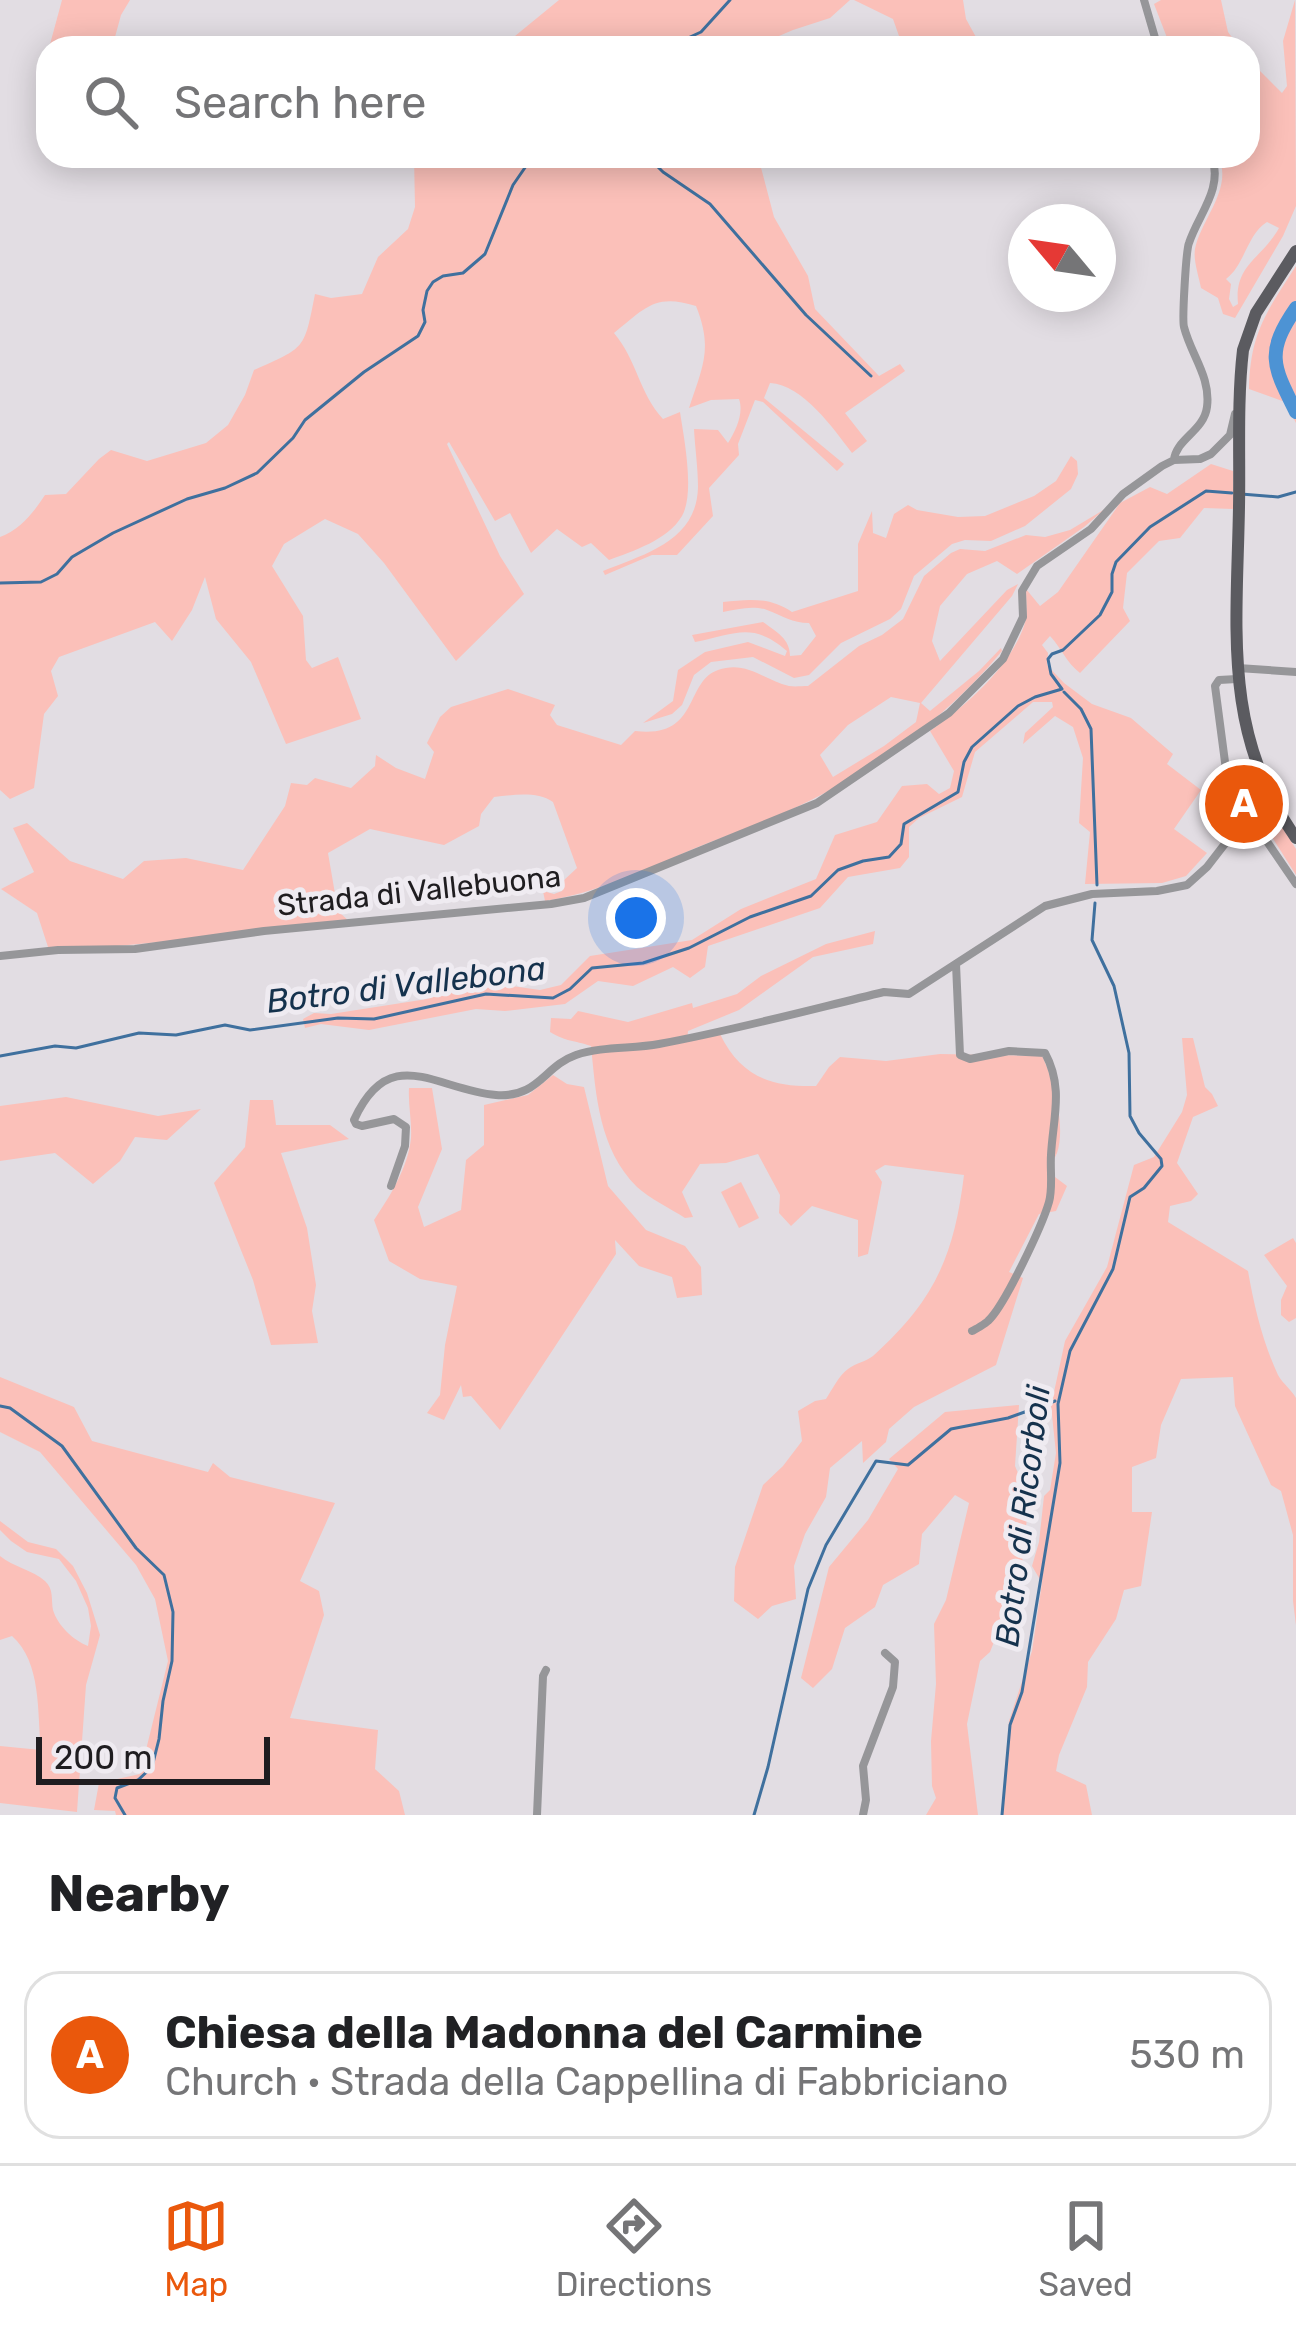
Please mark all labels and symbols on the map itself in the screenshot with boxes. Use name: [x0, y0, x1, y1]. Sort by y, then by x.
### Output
north arrow: [1008, 204, 1116, 312]
pin: A: [1205, 759, 1283, 849]
street label: Strada di Vallebuona: [275, 858, 563, 924]
your location: [606, 888, 666, 948]
water label: Botro di Vallebona: [264, 948, 548, 1021]
water label: Botro di Ricorboli: [987, 1382, 1058, 1649]
scale bar: [36, 1731, 270, 1784]

